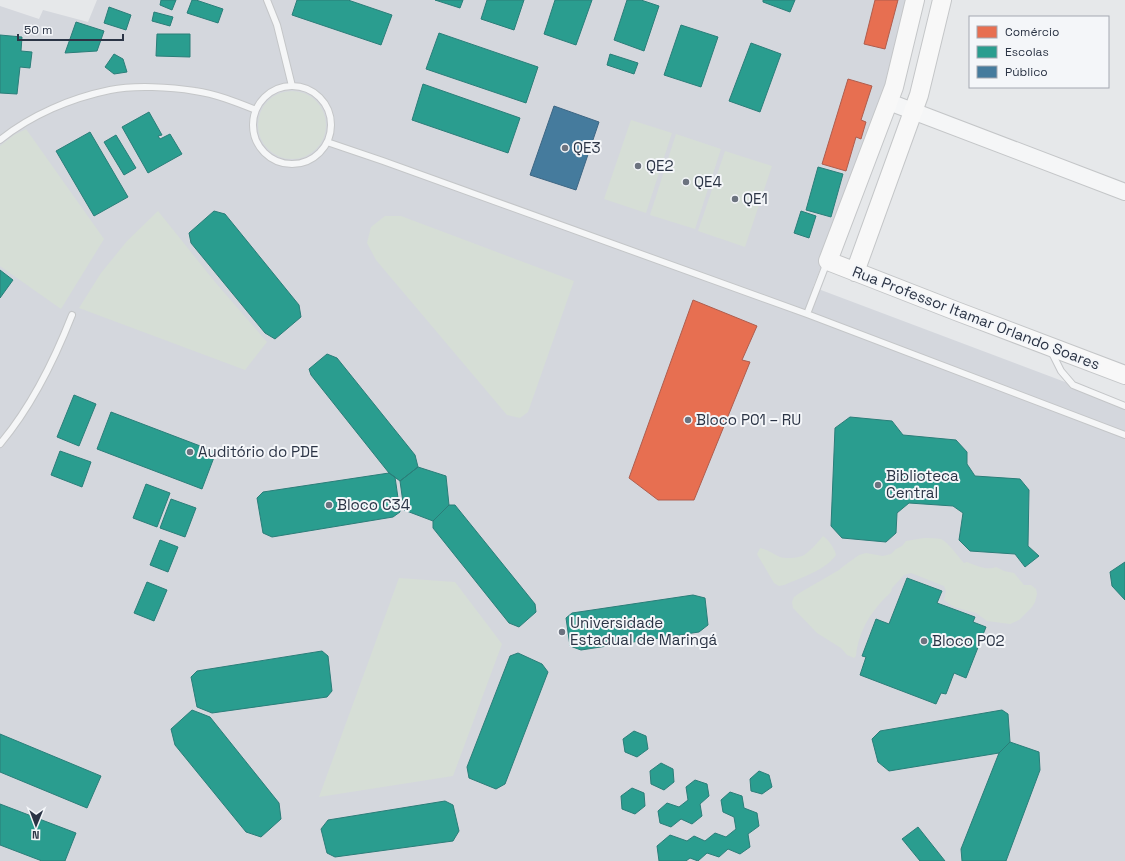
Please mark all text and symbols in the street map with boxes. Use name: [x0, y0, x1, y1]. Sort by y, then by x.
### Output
scale bar: [18, 16, 123, 42]
legend: [969, 16, 1109, 88]
text: 50 m: [24, 22, 52, 38]
text: Comércio: [1005, 24, 1059, 40]
text: Escolas: [1005, 44, 1049, 60]
text: Público: [1005, 64, 1048, 80]
place label: QE3: [573, 138, 601, 157]
marker: QE3: [560, 143, 570, 153]
place label: QE2: [646, 156, 674, 175]
marker: QE2: [633, 161, 643, 171]
place label: QE4: [694, 172, 722, 191]
marker: QE4: [681, 177, 691, 187]
place label: QE1: [743, 189, 768, 208]
marker: QE1: [730, 194, 740, 204]
street label: Rua Professor Itamar Orlando Soares: [850, 261, 1103, 374]
place label: Bloco P01 – RU: [696, 410, 801, 429]
marker: Bloco P01 – RU: [683, 415, 693, 425]
place label: Auditório do PDE: [198, 442, 318, 461]
marker: Auditório do PDE: [185, 447, 195, 457]
place label: Biblioteca Central: [886, 466, 959, 502]
marker: Biblioteca Central: [873, 480, 883, 490]
place label: Bloco C34: [337, 495, 410, 514]
marker: Bloco C34: [324, 500, 334, 510]
place label: Universidade Estadual de Maringá: [570, 613, 718, 649]
marker: Universidade Estadual de Maringá: [557, 627, 567, 637]
place label: Bloco P02: [932, 631, 1005, 650]
marker: Bloco P02: [919, 636, 929, 646]
north arrow: [16, 805, 56, 845]
text: N: [32, 828, 40, 842]

